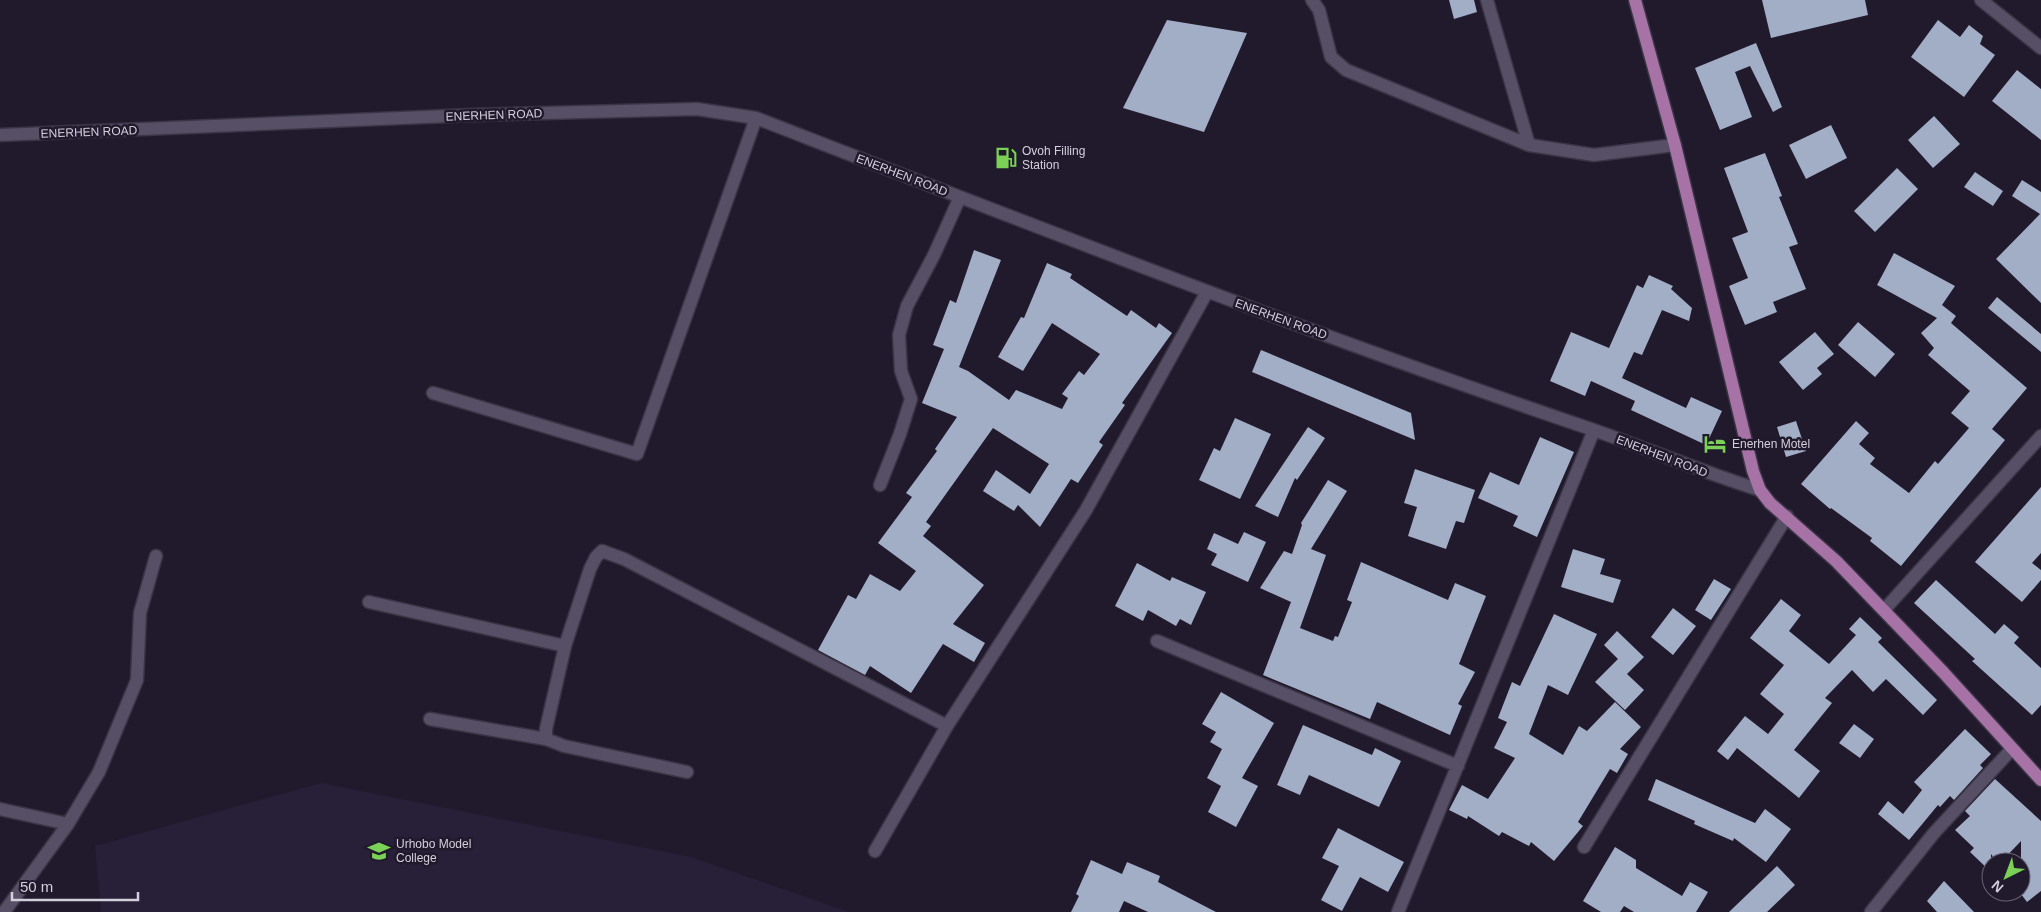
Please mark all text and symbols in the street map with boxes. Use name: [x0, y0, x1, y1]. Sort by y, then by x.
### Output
street label: ENERHEN ROAD: [445, 106, 543, 124]
street label: ENERHEN ROAD: [40, 123, 138, 141]
place label: Ovoh Filling Station: [1022, 144, 1085, 172]
fuel station icon: Ovoh Filling Station: [993, 145, 1019, 171]
street label: ENERHEN ROAD: [854, 151, 950, 199]
street label: ENERHEN ROAD: [1233, 296, 1329, 342]
hotel icon: Enerhen Motel: [1702, 431, 1728, 457]
street label: ENERHEN ROAD: [1614, 432, 1710, 480]
place label: Enerhen Motel: [1732, 437, 1810, 451]
place label: Urhobo Model College: [396, 837, 471, 865]
school or university icon: Urhobo Model College: [366, 838, 392, 864]
north arrow: [1981, 852, 2031, 902]
scale bar: [12, 870, 139, 902]
text: N: [1988, 877, 2006, 896]
text: 50 m: [20, 878, 53, 895]

